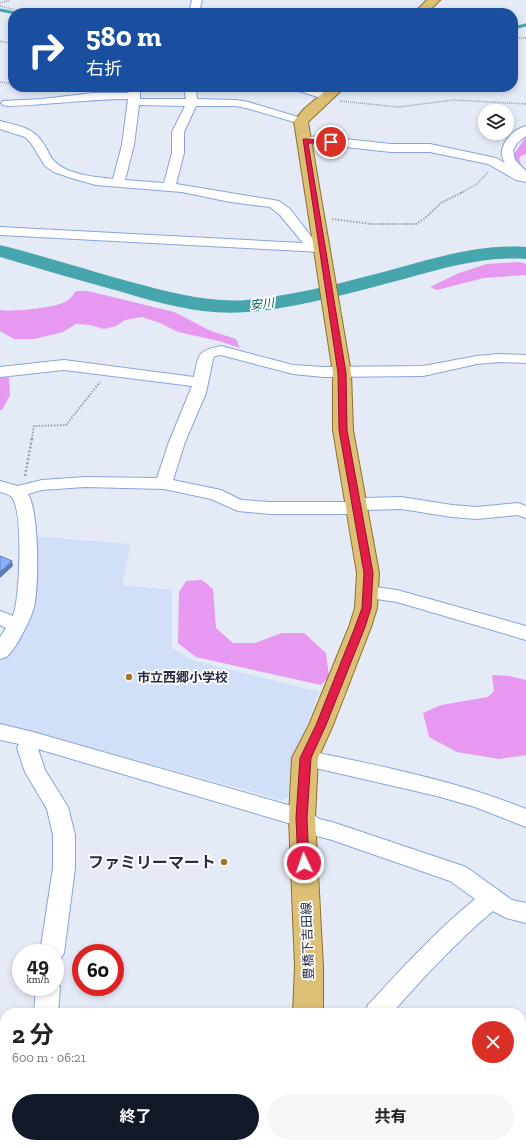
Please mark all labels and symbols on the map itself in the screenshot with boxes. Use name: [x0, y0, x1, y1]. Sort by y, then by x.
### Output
pin: [314, 125, 348, 159]
water label: 安川: [249, 295, 277, 312]
place label: 市立西郷小学校: [137, 670, 228, 685]
marker: 市立西郷小学校: [124, 672, 134, 682]
position arrow: [283, 842, 325, 884]
place label: ファミリーマート: [88, 853, 216, 872]
marker: ファミリーマート: [219, 857, 229, 867]
street label: 豊橋下吉田線: [299, 902, 316, 980]
speed limit sign: 60: [72, 944, 124, 996]

